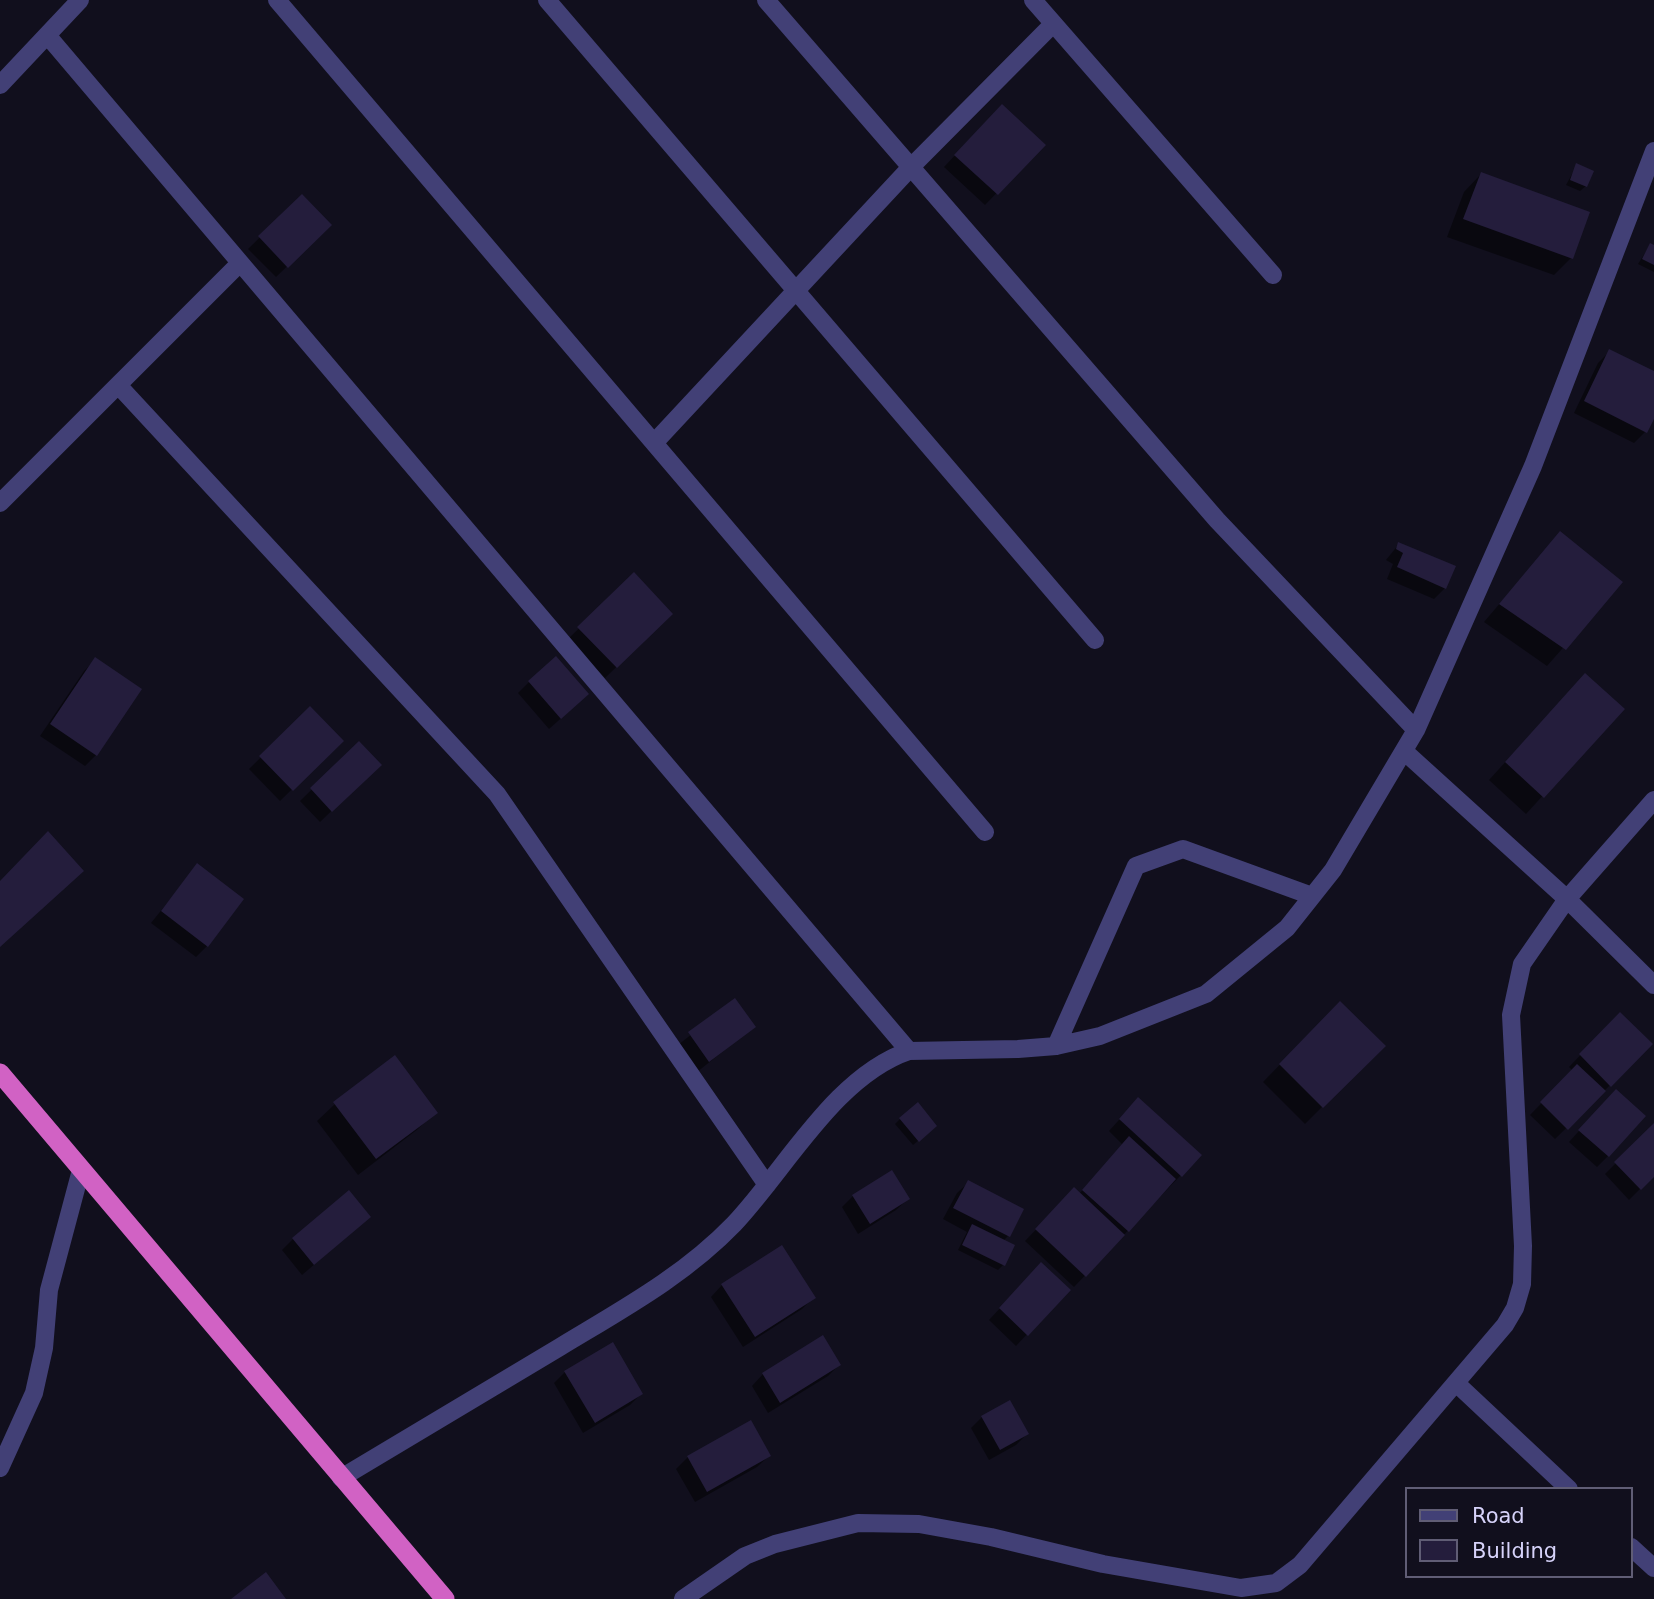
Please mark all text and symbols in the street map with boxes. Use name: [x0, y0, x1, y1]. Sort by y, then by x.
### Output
legend: [1406, 1487, 1633, 1578]
text: Road: [1472, 1504, 1525, 1528]
text: Building: [1472, 1539, 1557, 1563]

